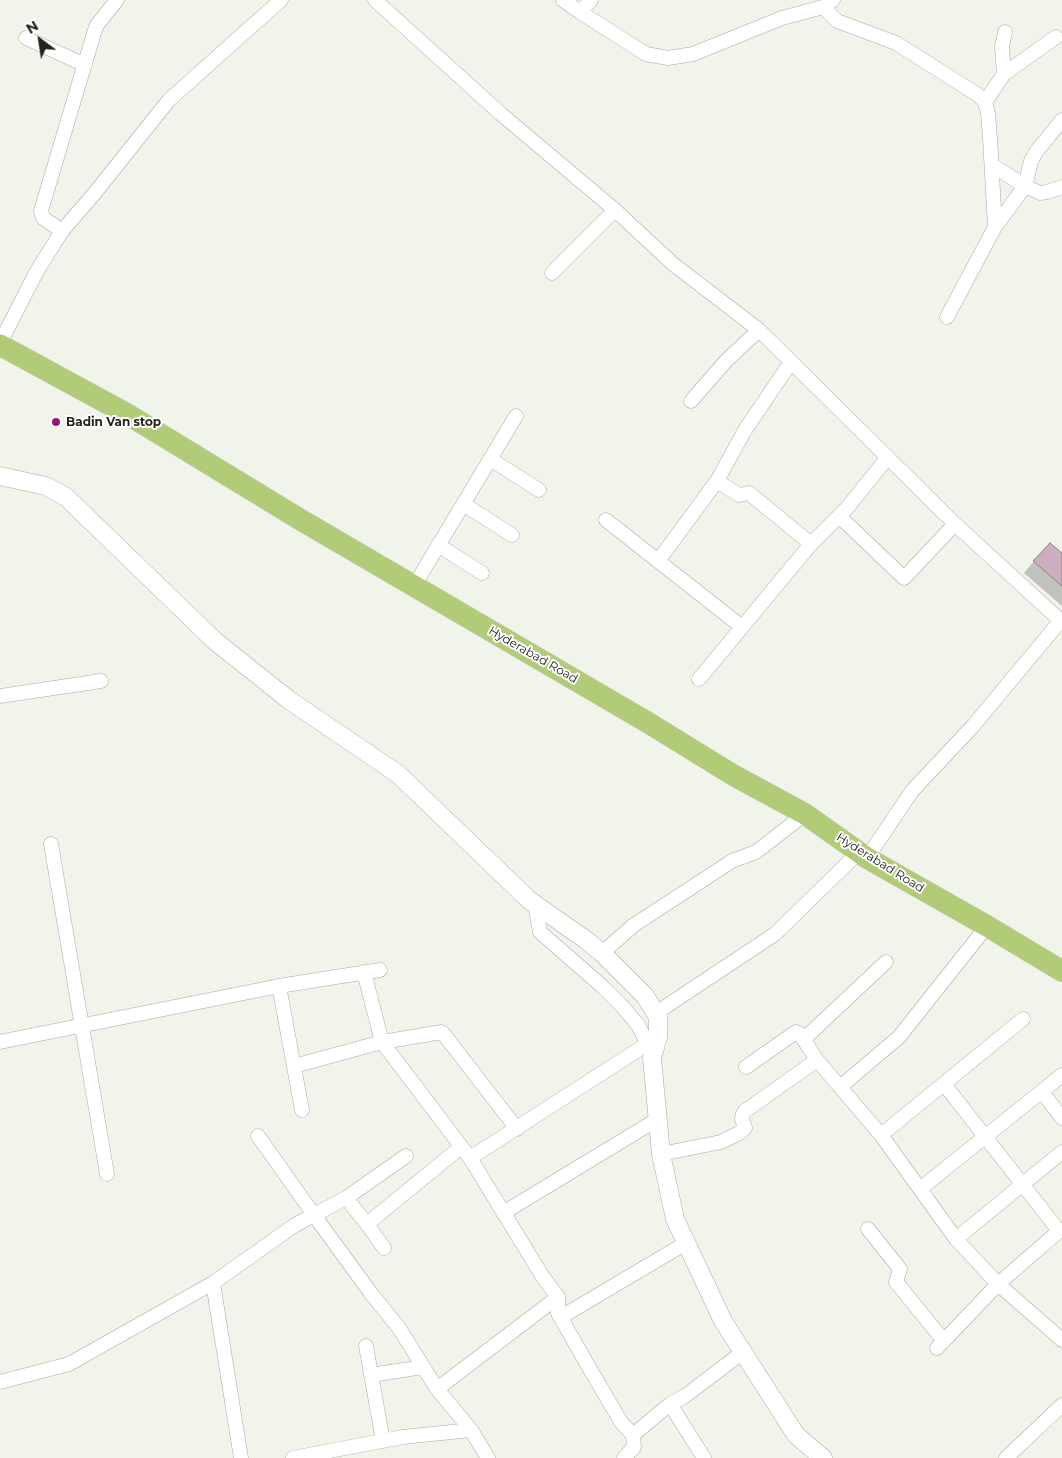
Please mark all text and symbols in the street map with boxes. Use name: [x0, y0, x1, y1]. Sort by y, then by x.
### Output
north arrow: [15, 15, 65, 65]
text: N: [23, 17, 42, 38]
place label: Badin Van stop: [66, 415, 161, 429]
marker: Badin Van stop: [50, 416, 62, 428]
street label: Hyderabad Road: [486, 624, 580, 686]
street label: Hyderabad Road: [833, 830, 927, 896]

